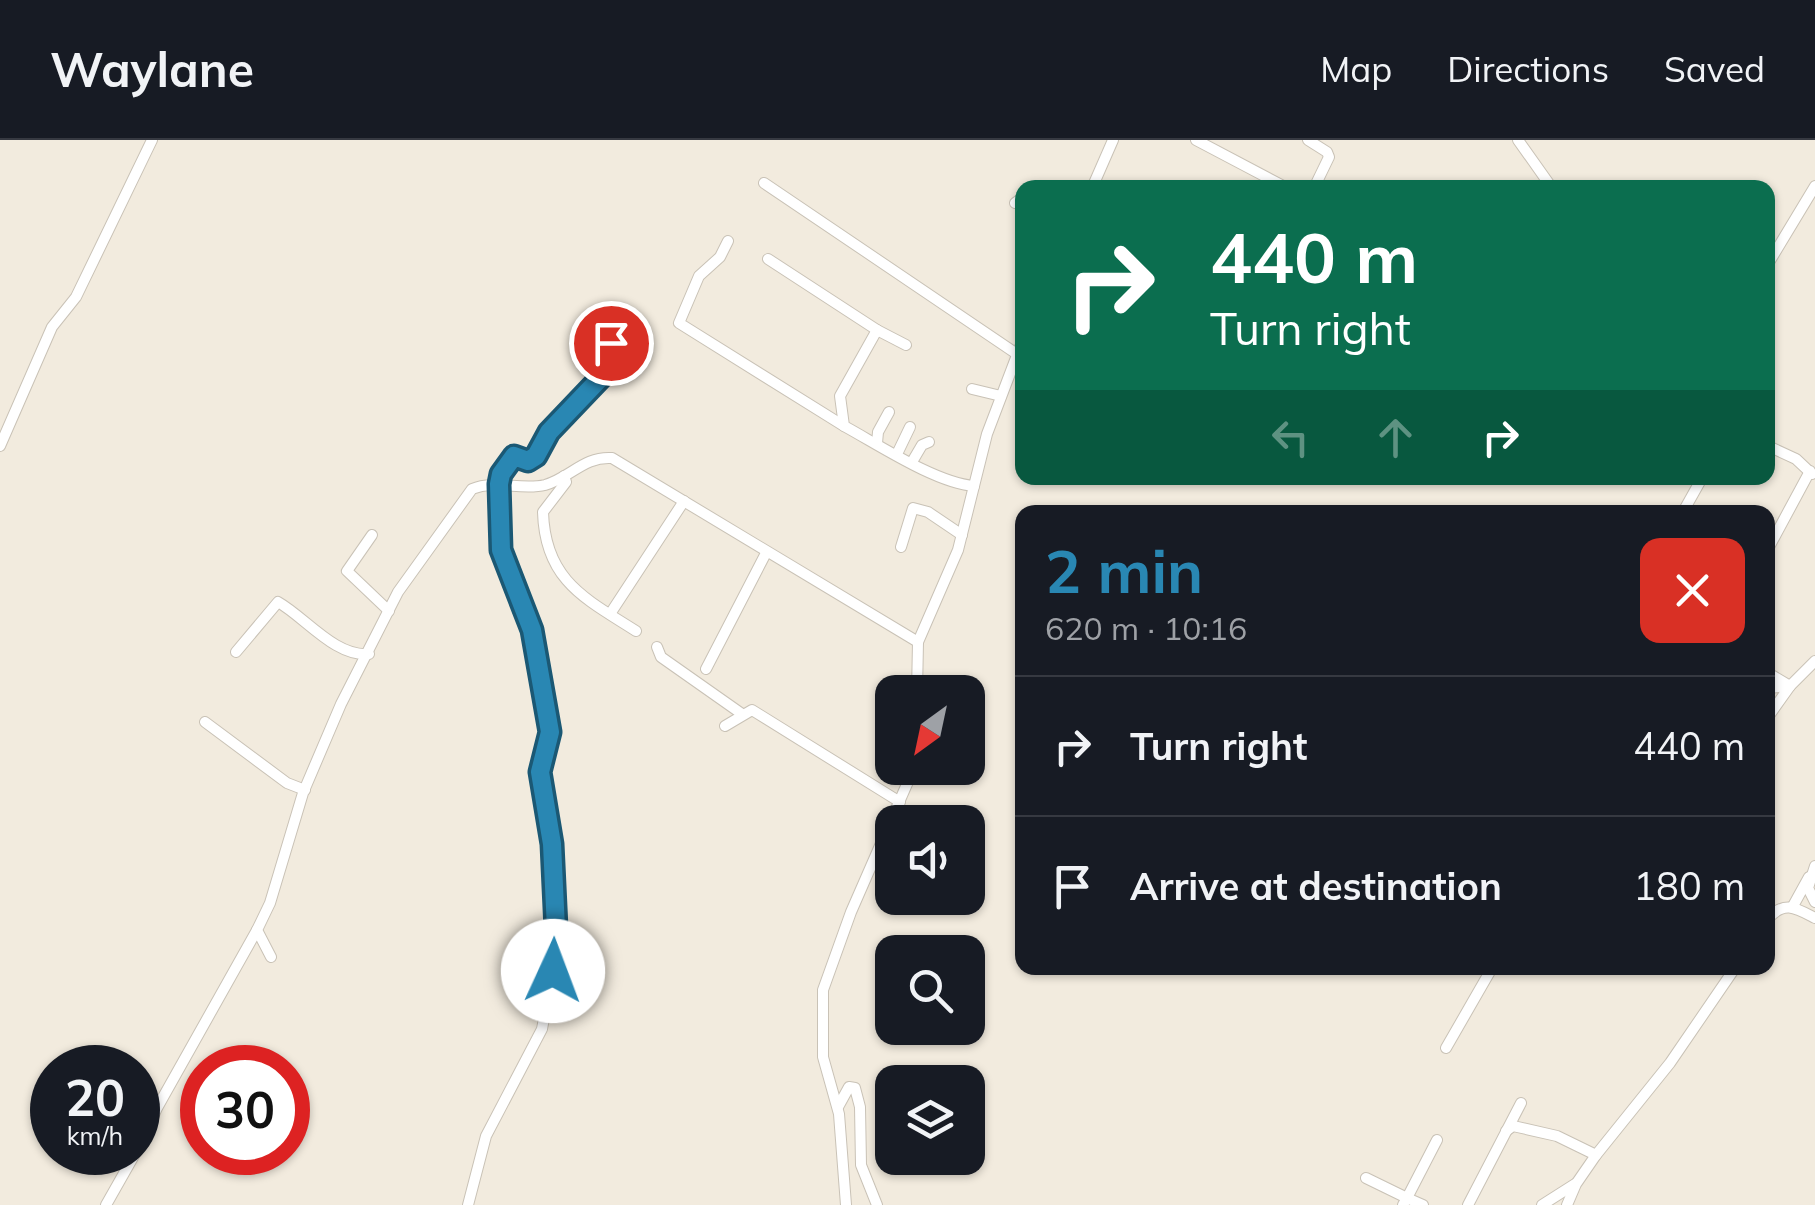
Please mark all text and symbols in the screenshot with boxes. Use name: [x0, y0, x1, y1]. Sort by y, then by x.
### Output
text: Waylane: [50, 39, 254, 99]
text: Map: [1320, 47, 1392, 91]
text: Directions: [1447, 47, 1609, 91]
text: Saved: [1664, 47, 1765, 91]
text: 440 m: [1210, 213, 1418, 301]
icon: right: [1045, 220, 1175, 350]
text: Turn right: [1210, 300, 1411, 356]
pin: [569, 301, 654, 386]
icon: arrive: [584, 316, 639, 371]
icon: left: [1263, 410, 1318, 465]
icon: ahead: [1368, 410, 1423, 465]
icon: right: [1473, 410, 1528, 465]
text: 2 min: [1045, 533, 1203, 608]
button: close: [1640, 538, 1745, 643]
text: 620 m · 10:16: [1045, 608, 1247, 648]
north arrow: [875, 675, 985, 785]
map controls: [875, 675, 985, 1175]
icon: right: [1045, 719, 1100, 774]
text: Turn right: [1130, 722, 1307, 770]
text: 440 m: [1633, 722, 1745, 770]
button: sound: [875, 805, 985, 915]
icon: arrive: [1045, 859, 1100, 914]
text: Arrive at destination: [1130, 862, 1502, 910]
text: 180 m: [1633, 862, 1745, 910]
position arrow: [501, 919, 605, 1023]
button: search: [875, 935, 985, 1045]
speed limit sign: 30: [180, 1045, 310, 1175]
button: layers: [875, 1065, 985, 1175]
text: 20: [65, 1066, 125, 1129]
text: km/h: [67, 1120, 123, 1151]

